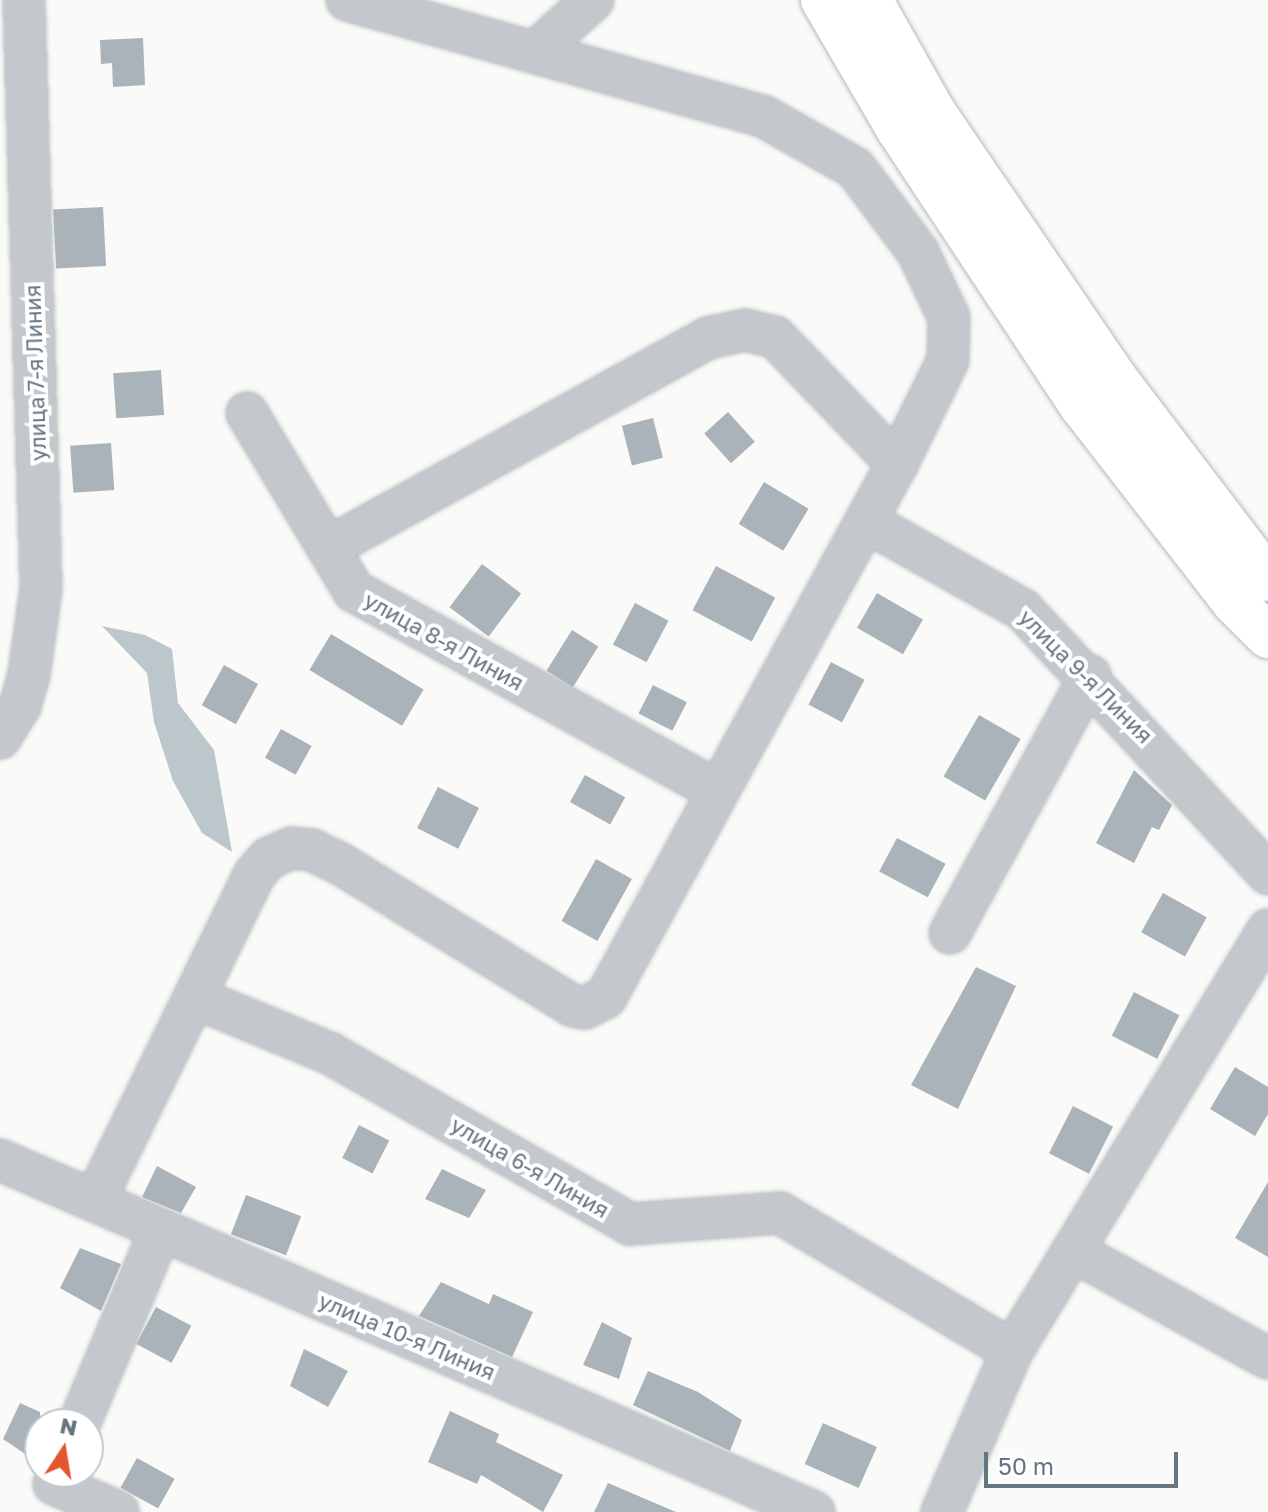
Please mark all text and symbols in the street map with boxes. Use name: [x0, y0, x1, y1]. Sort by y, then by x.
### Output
street label: улица 7-я Линия: [19, 284, 51, 462]
street label: улица 8-я Линия: [360, 586, 528, 696]
street label: улица 9-я Линия: [1014, 604, 1158, 748]
street label: улица 6-я Линия: [446, 1111, 614, 1223]
street label: улица 10-я Линия: [315, 1287, 499, 1385]
north arrow: [24, 1408, 104, 1488]
text: N: [58, 1411, 80, 1441]
scale bar: [988, 1436, 1182, 1486]
text: 50 m: [998, 1451, 1054, 1480]

